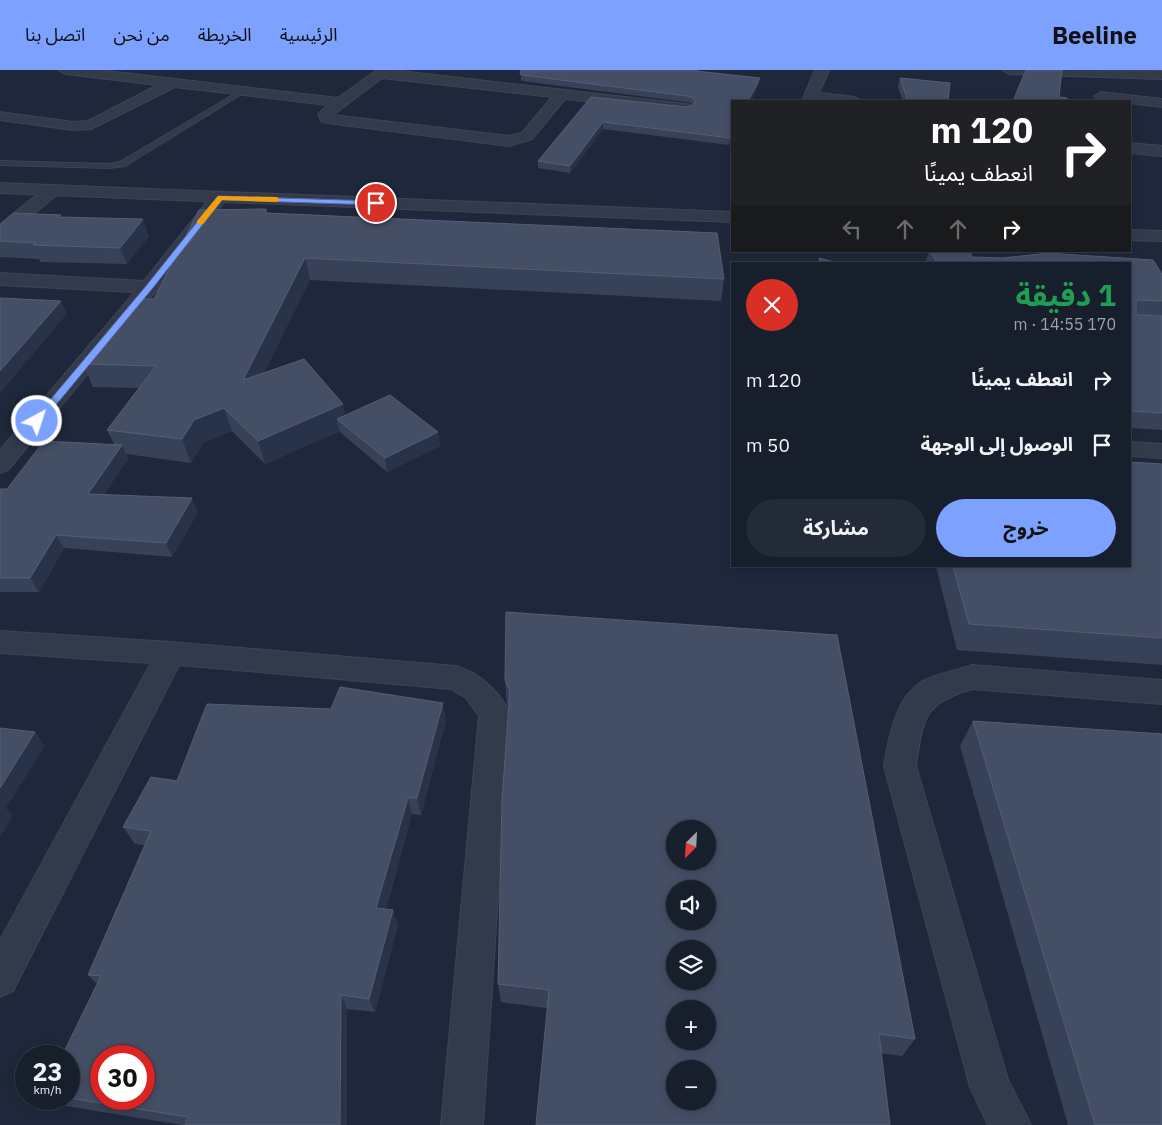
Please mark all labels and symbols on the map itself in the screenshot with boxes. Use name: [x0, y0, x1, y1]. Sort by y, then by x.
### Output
pin: [355, 182, 397, 224]
position arrow: [10, 394, 62, 446]
north arrow: [666, 820, 716, 870]
speed limit sign: 30: [90, 1045, 155, 1110]

